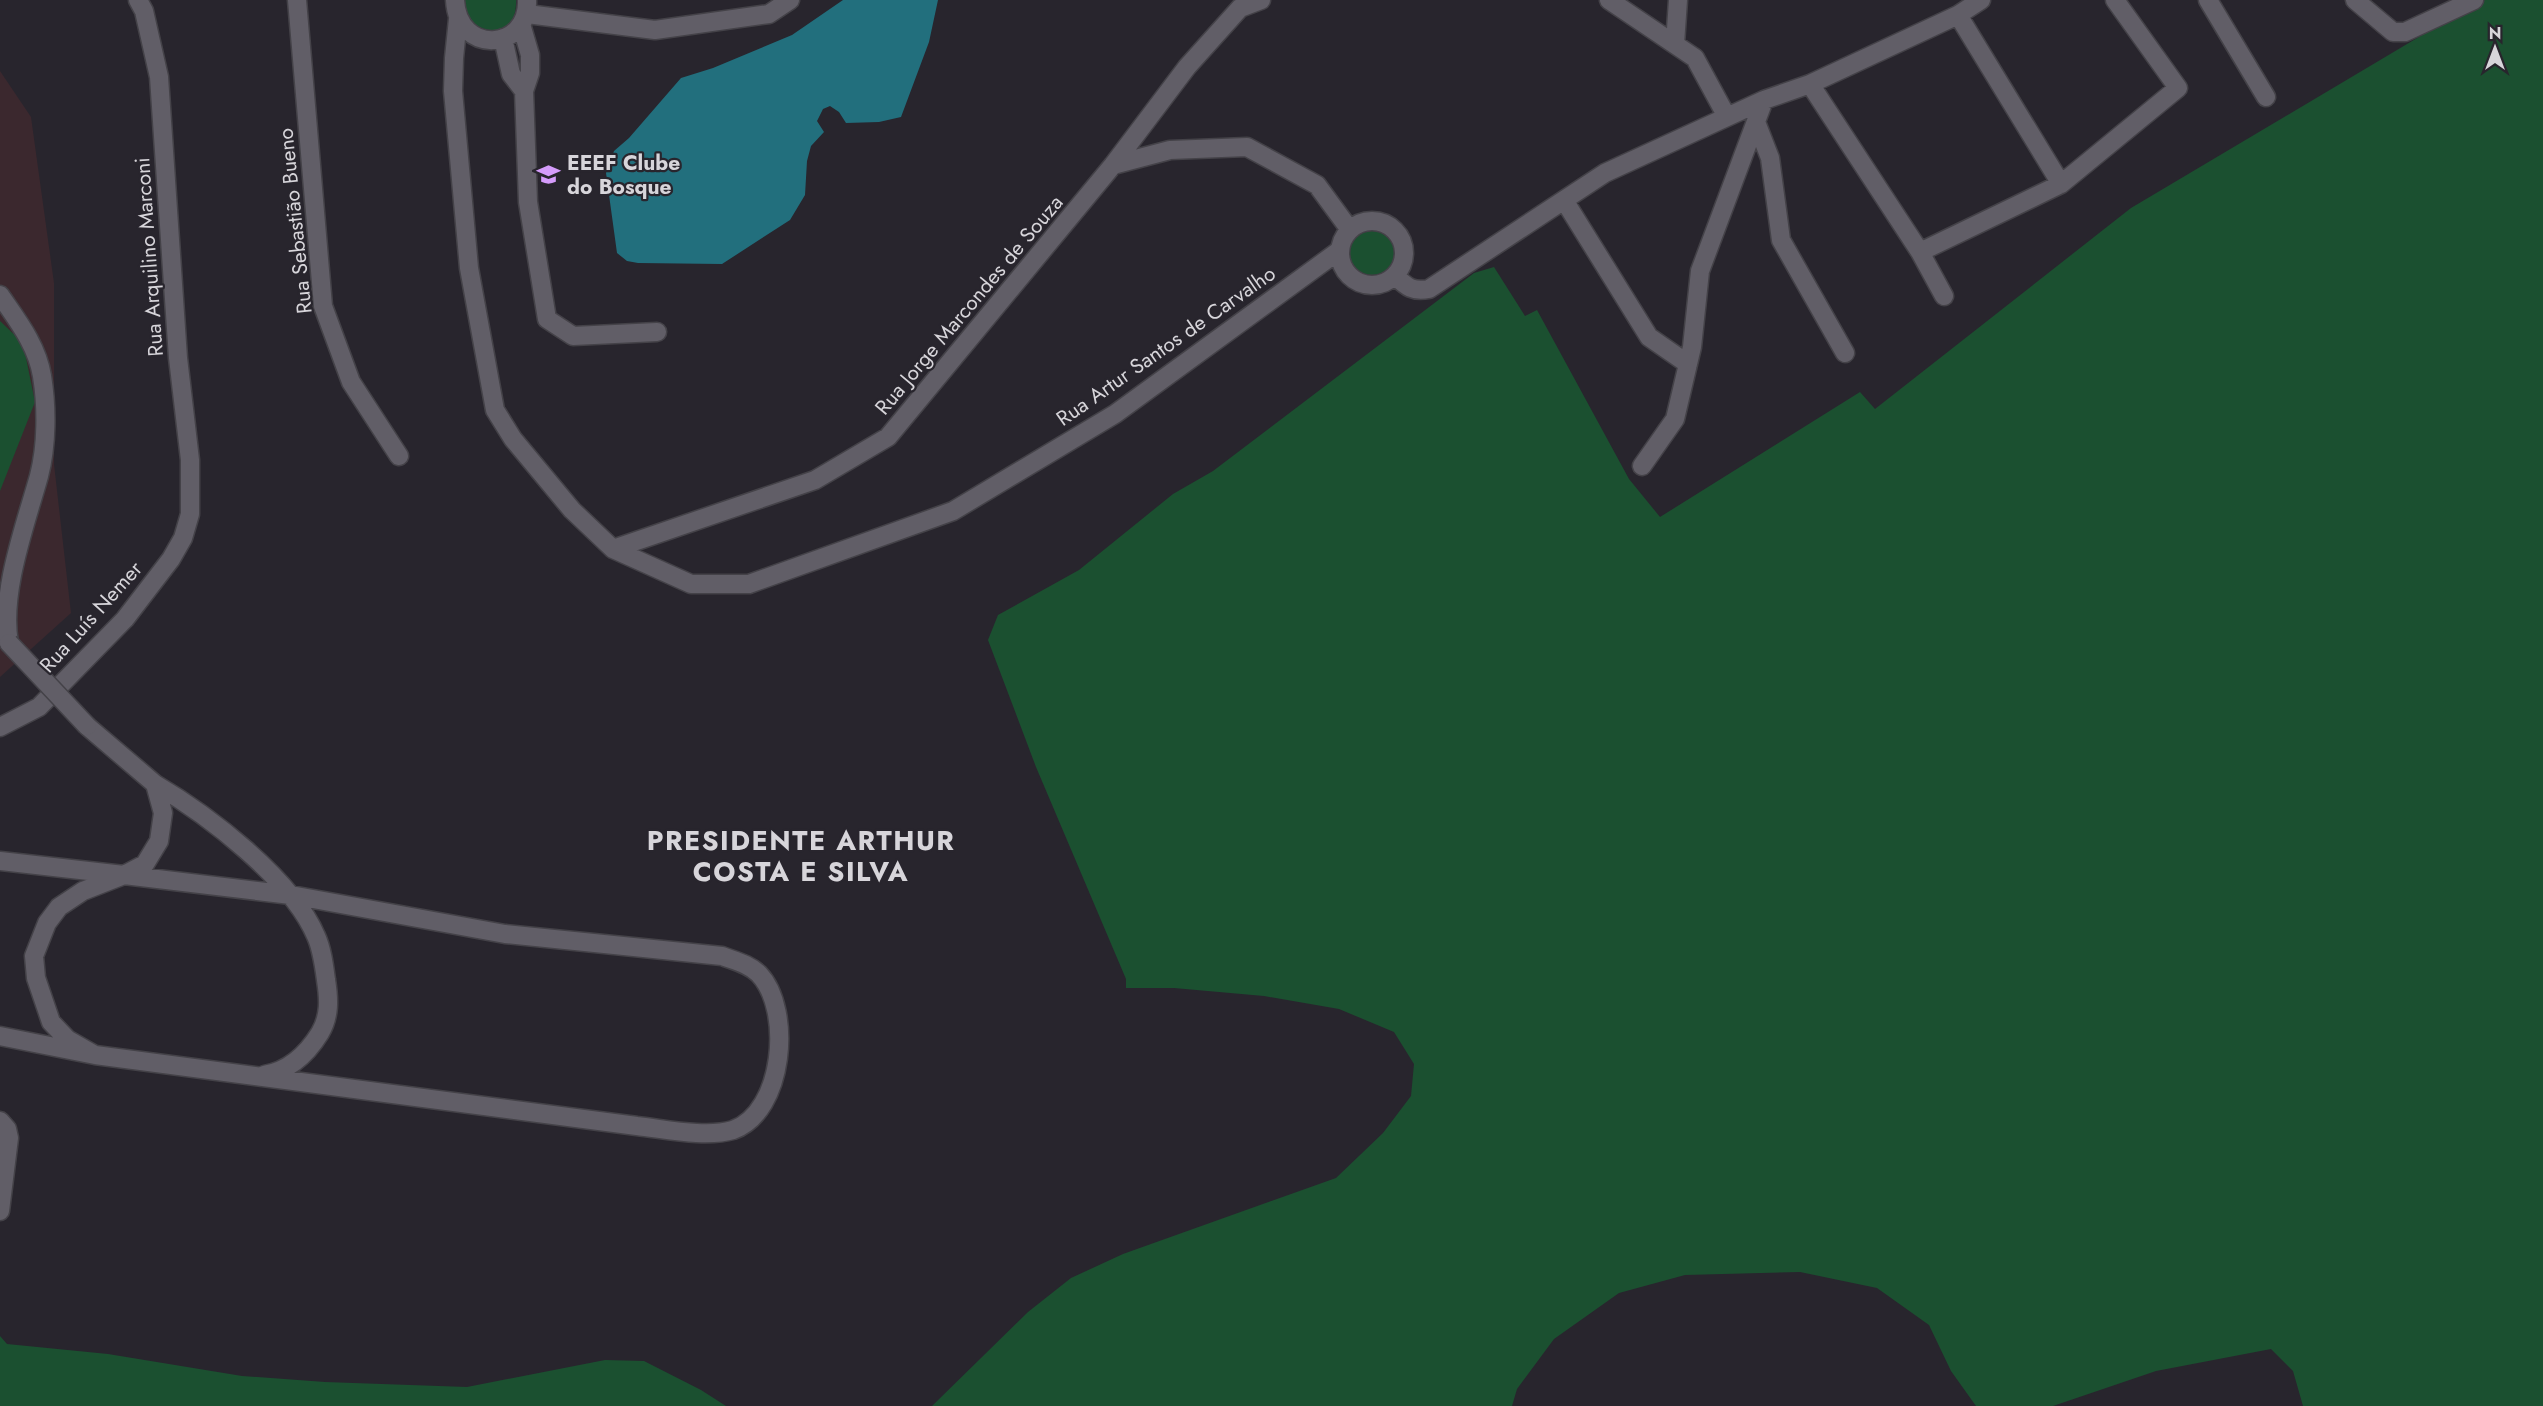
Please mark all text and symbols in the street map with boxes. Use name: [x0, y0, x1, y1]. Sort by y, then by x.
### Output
north arrow: [2465, 18, 2525, 78]
text: N: [2489, 22, 2501, 45]
street label: Rua Sebastião Bueno: [270, 127, 320, 315]
place label: EEEF Clube do Bosque: [567, 148, 680, 202]
street label: Rua Arquilino Marconi: [127, 156, 171, 358]
school or university icon: EEEF Clube do Bosque: [536, 162, 562, 188]
street label: Rua Jorge Marcondes de Souza: [868, 189, 1070, 421]
street label: Rua Artur Santos de Carvalho: [1050, 259, 1282, 433]
street label: Rua Luís Nemer: [33, 554, 150, 679]
district label: PRESIDENTE ARTHUR COSTA E SILVA: [647, 821, 955, 891]

